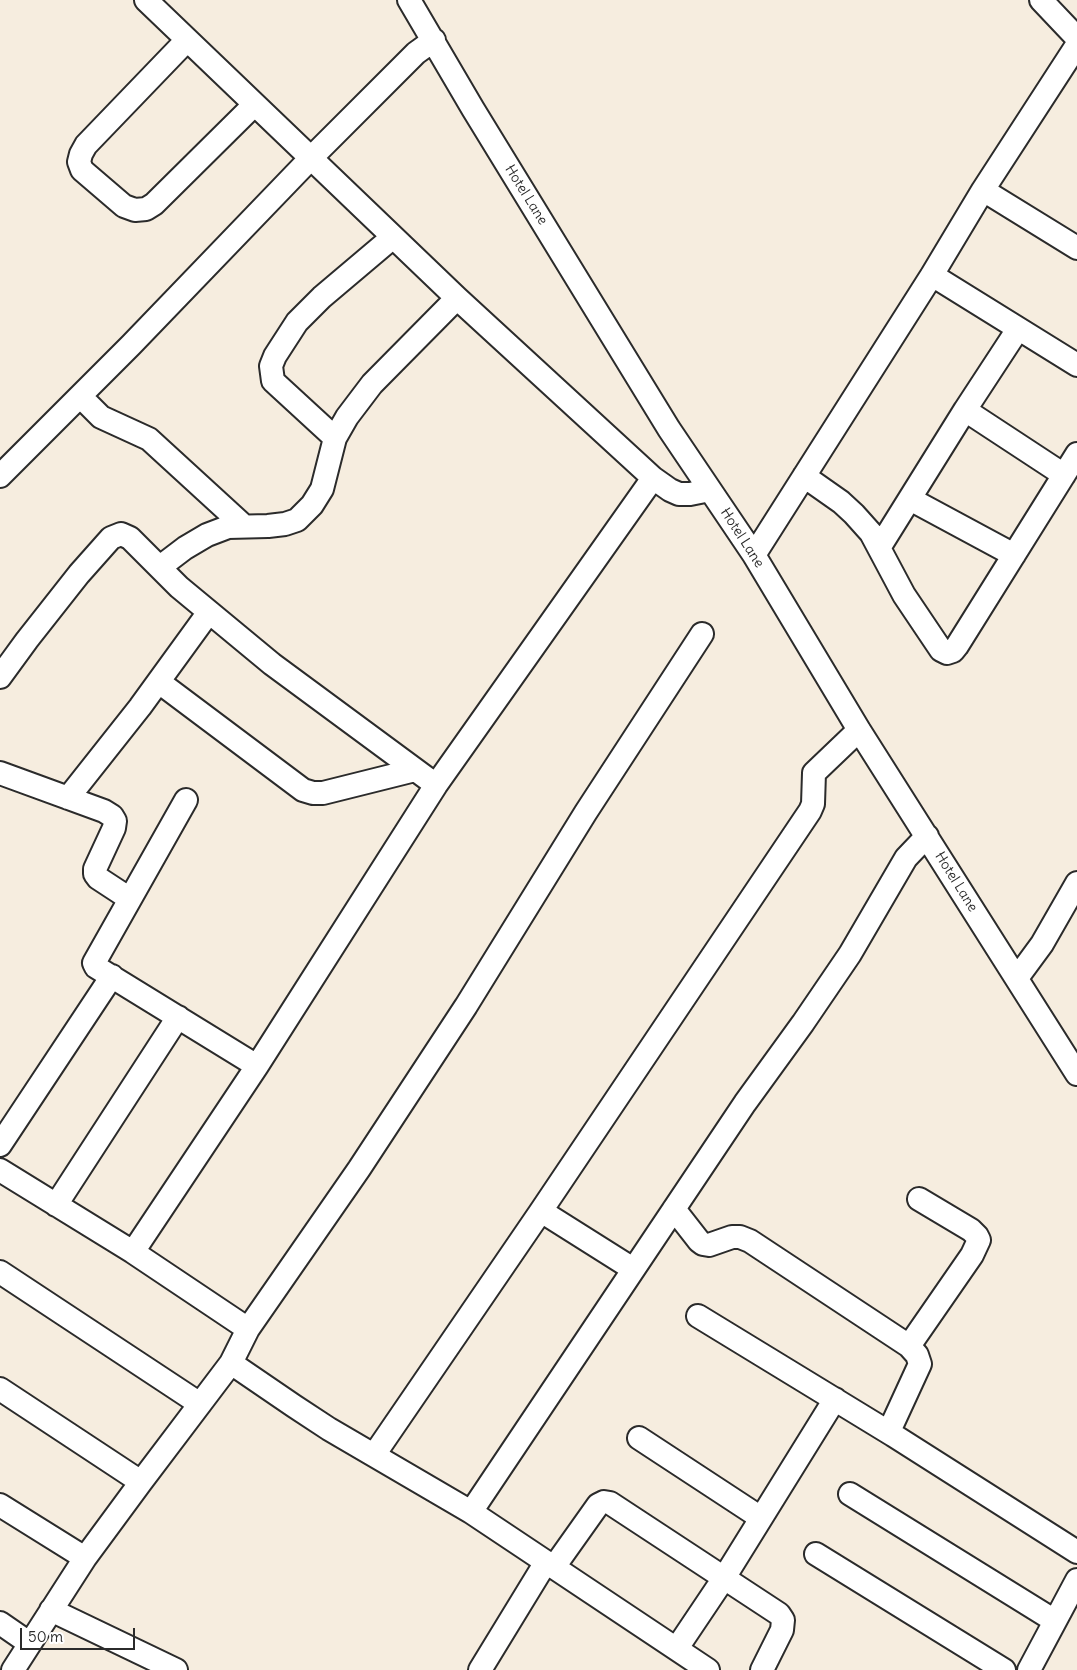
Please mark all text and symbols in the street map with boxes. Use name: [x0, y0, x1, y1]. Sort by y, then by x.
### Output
street label: Hotel Lane: [501, 162, 551, 228]
street label: Hotel Lane: [717, 505, 767, 571]
street label: Hotel Lane: [931, 849, 981, 915]
scale bar: [22, 1618, 138, 1650]
text: 50 m: [28, 1627, 63, 1646]

